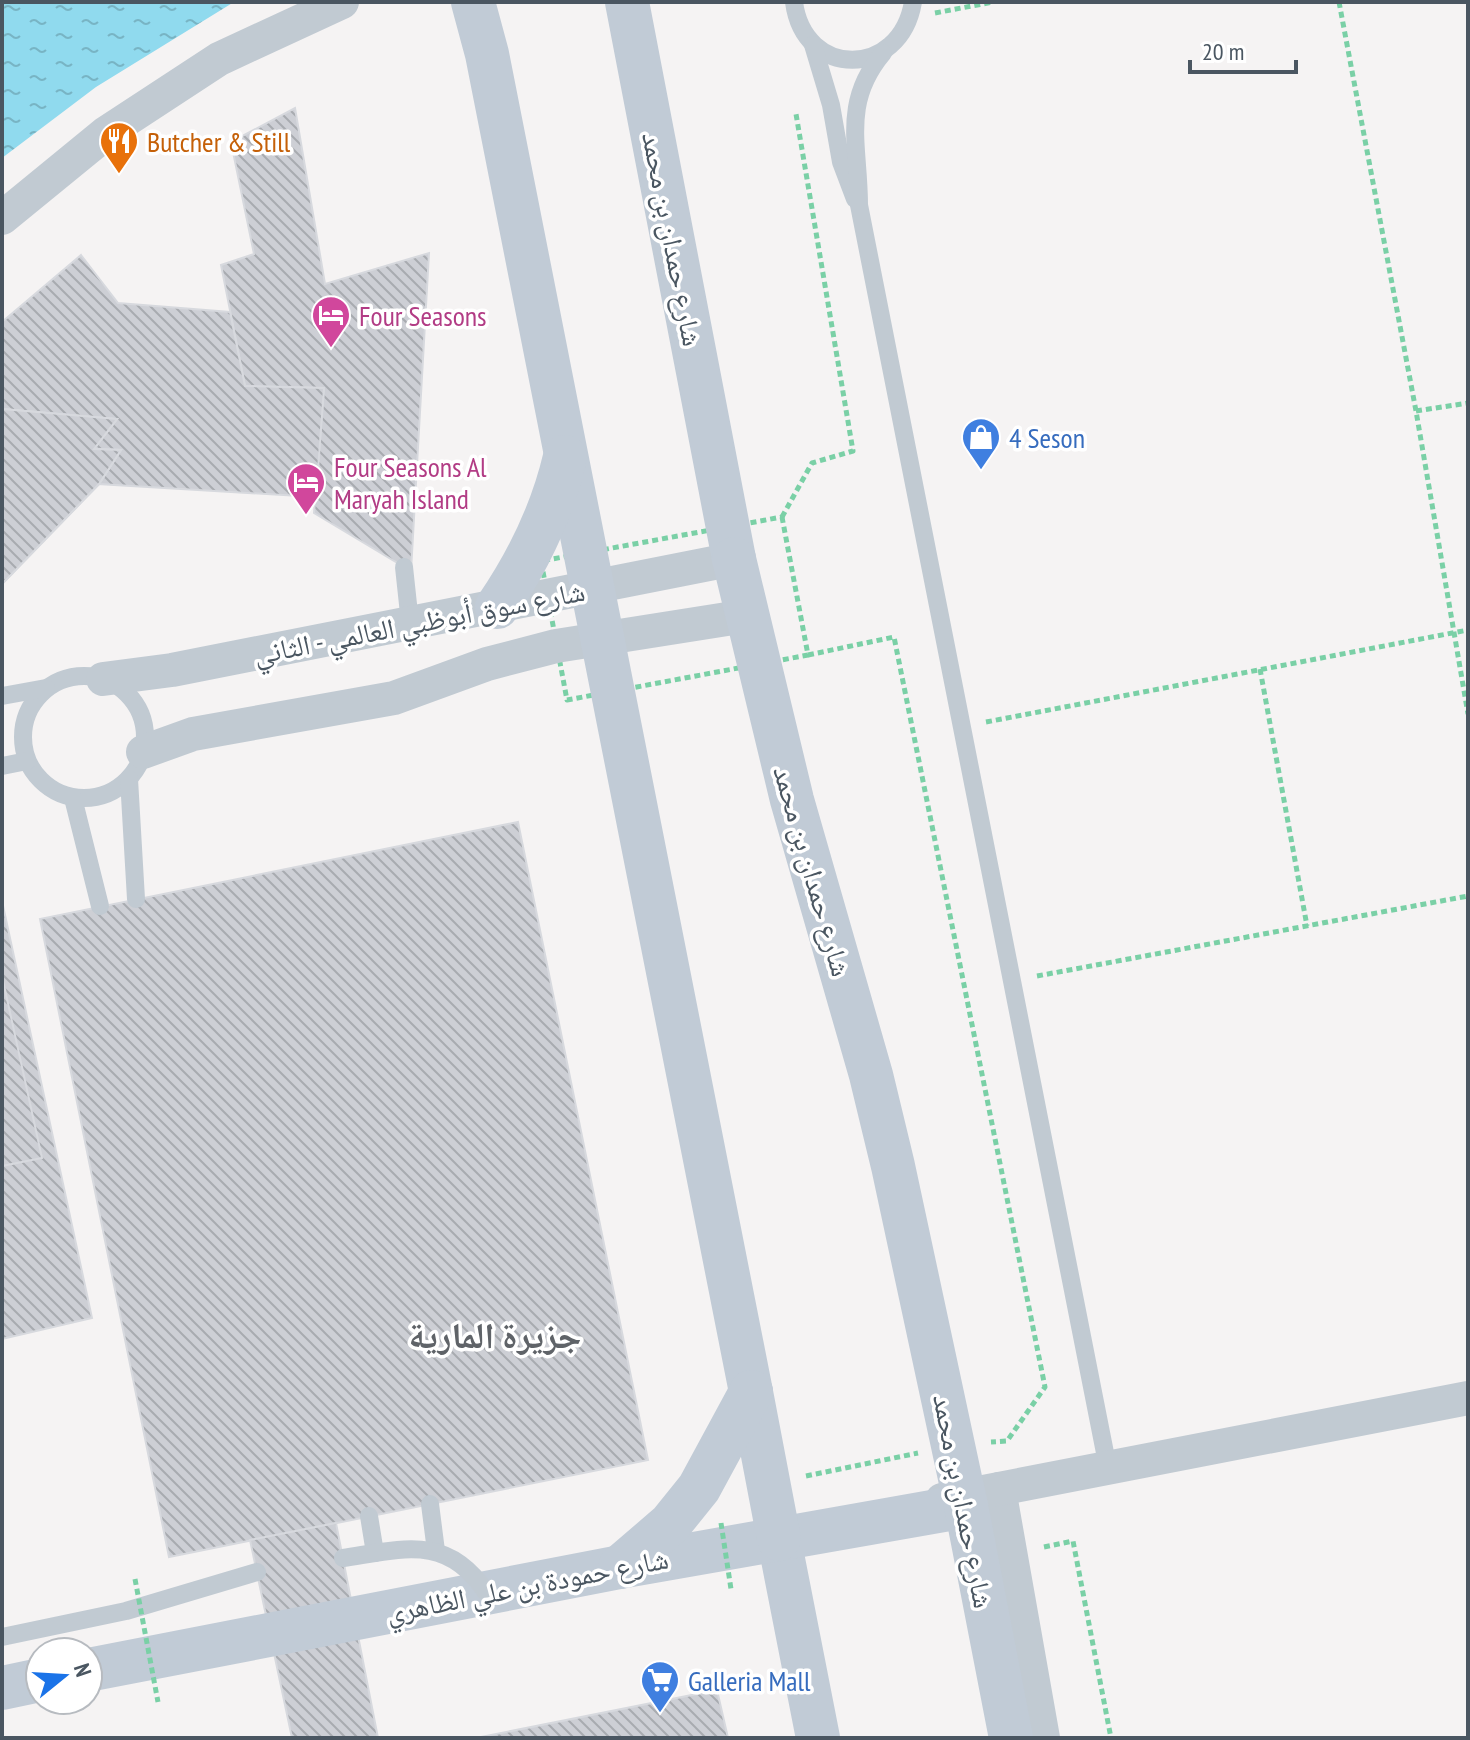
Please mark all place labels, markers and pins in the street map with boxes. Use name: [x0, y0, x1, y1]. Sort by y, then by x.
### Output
restaurant icon: Butcher & Still: [98, 120, 140, 175]
place label: Butcher & Still: [147, 123, 291, 160]
hotel icon: Four Seasons: [310, 294, 352, 349]
place label: Four Seasons: [359, 297, 487, 334]
shop icon: 4 Seson: [960, 416, 1002, 471]
place label: 4 Seson: [1009, 419, 1085, 456]
place label: Four Seasons Al Maryah Island: [334, 448, 487, 517]
hotel icon: Four Seasons Al Maryah Island: [285, 461, 327, 516]
supermarket icon: Galleria Mall: [639, 1659, 681, 1714]
place label: Galleria Mall: [688, 1662, 811, 1699]

